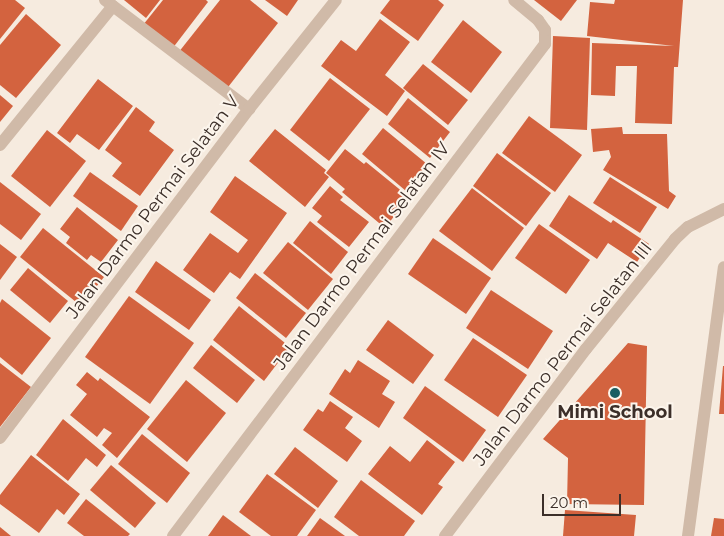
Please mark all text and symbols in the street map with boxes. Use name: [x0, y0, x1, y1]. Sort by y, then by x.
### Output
street label: Jalan Darmo Permai Selatan V: [62, 91, 244, 323]
street label: Jalan Darmo Permai Selatan IV: [269, 138, 455, 374]
street label: Jalan Darmo Permai Selatan III: [469, 238, 657, 470]
marker: Mimi School: [609, 387, 621, 399]
place label: Mimi School: [557, 401, 673, 423]
scale bar: [544, 484, 623, 516]
text: 20 m: [550, 493, 588, 512]

